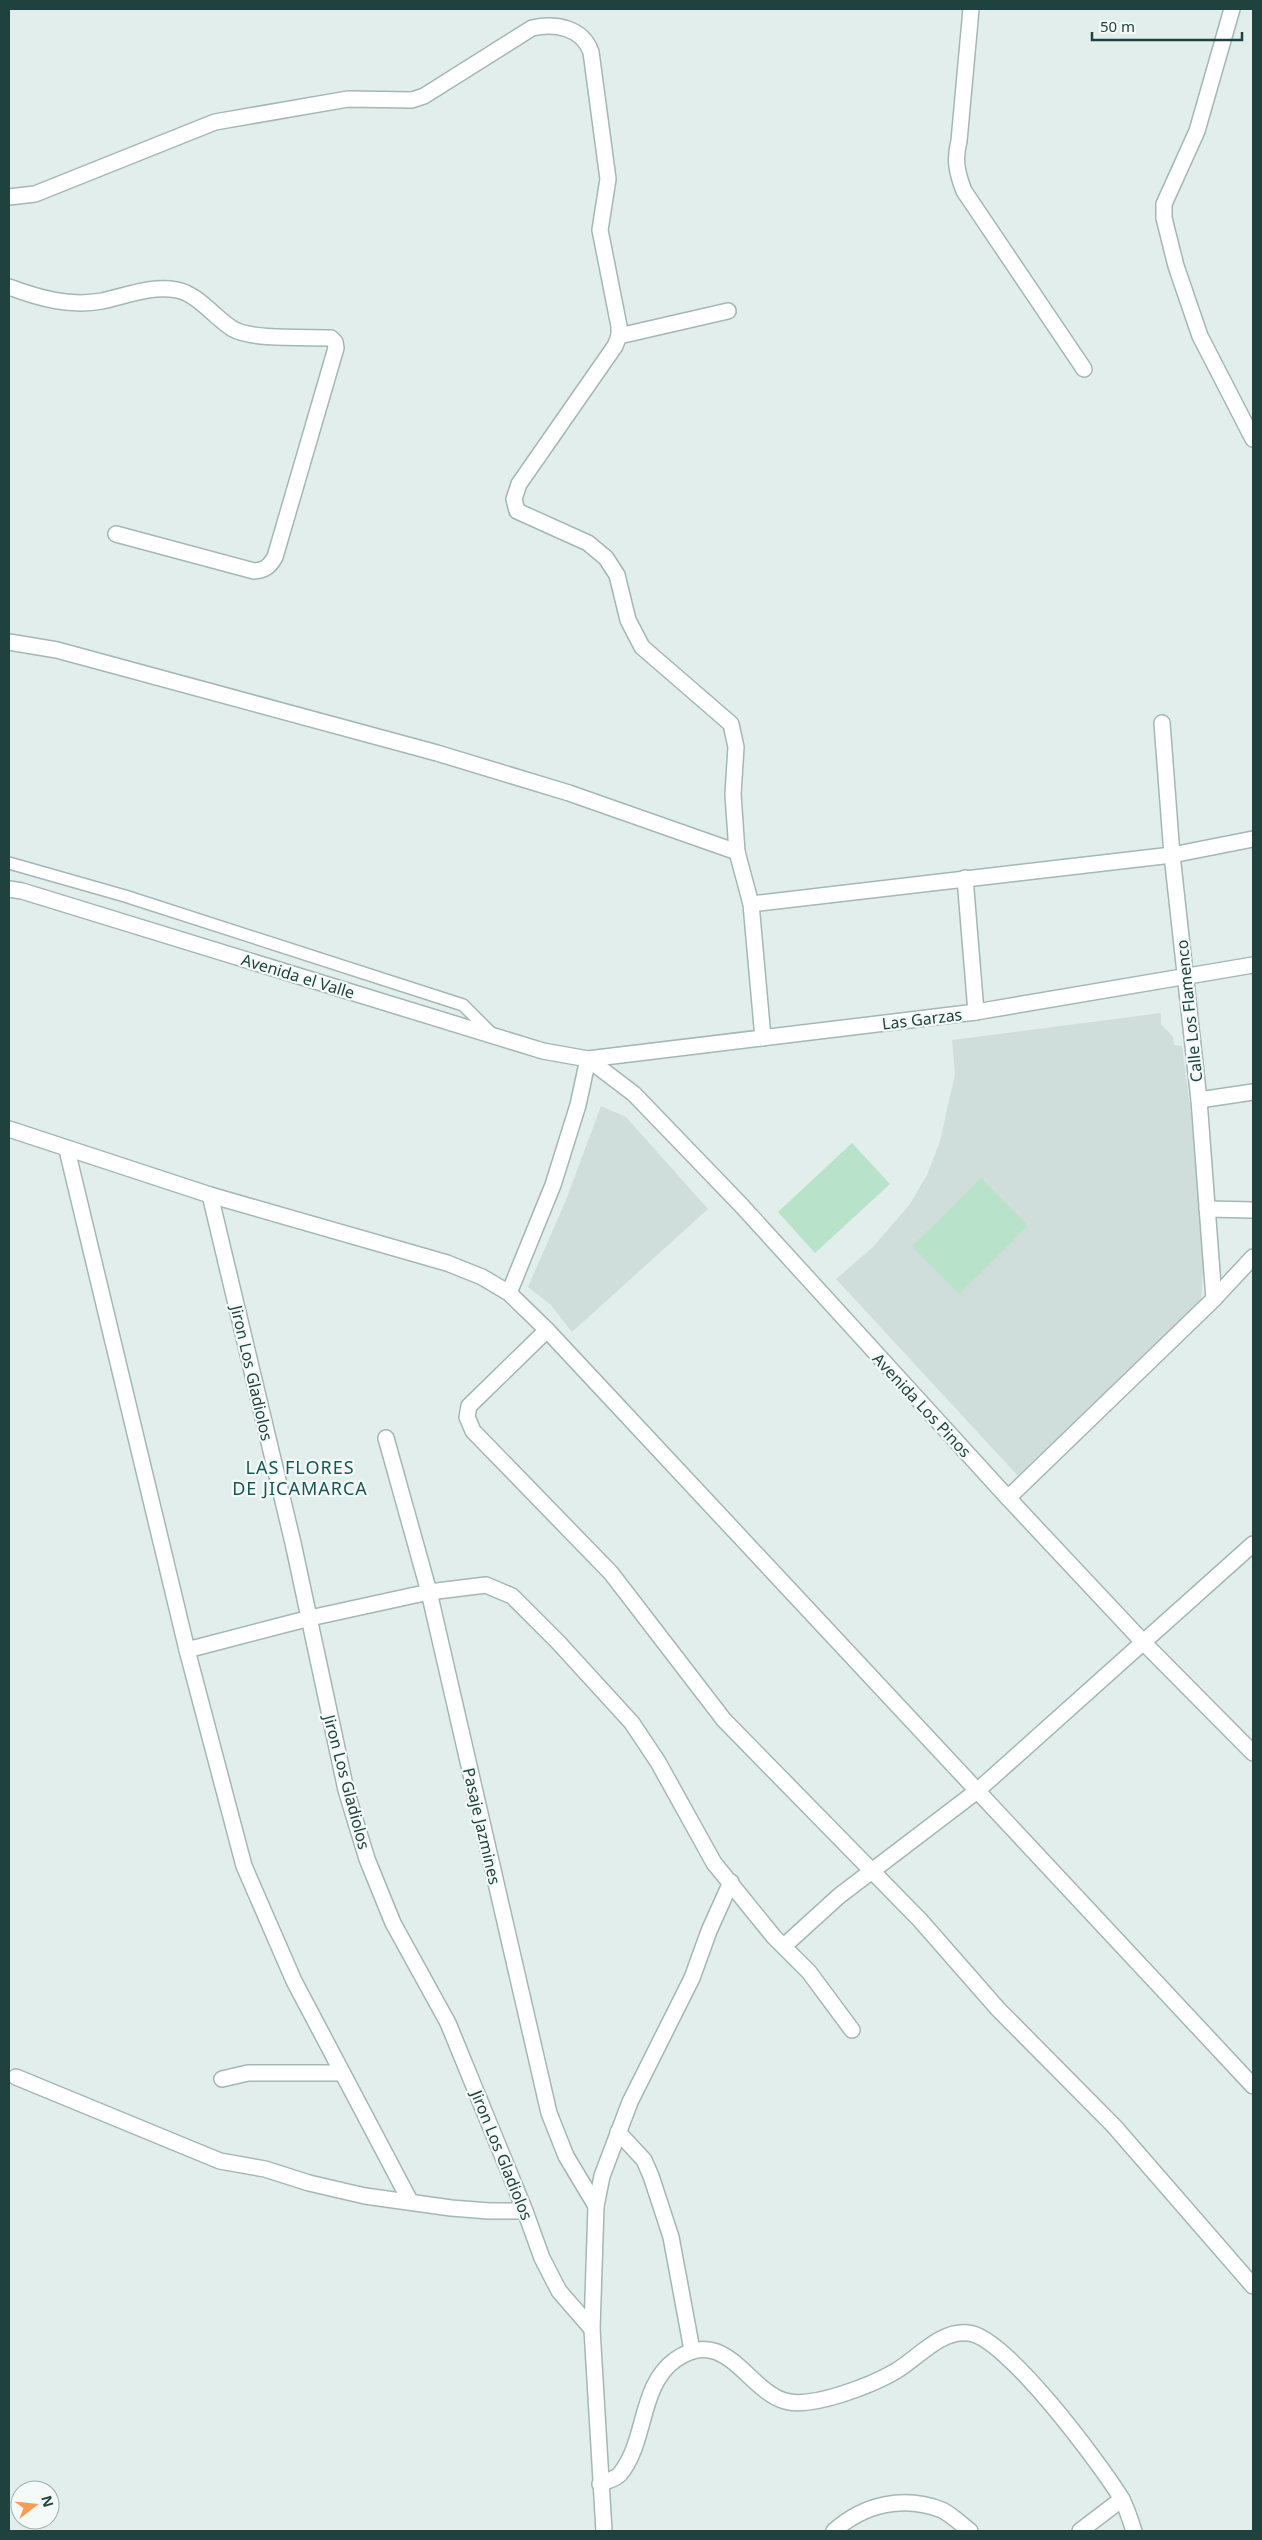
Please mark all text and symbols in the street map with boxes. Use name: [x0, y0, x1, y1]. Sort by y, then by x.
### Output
scale bar: [1092, 10, 1242, 42]
text: 50 m: [1100, 16, 1135, 36]
street label: Calle Los Flamenco: [1171, 939, 1207, 1083]
street label: Avenida el Valle: [239, 948, 357, 1004]
street label: Las Garzas: [881, 1003, 963, 1035]
street label: Jiron Los Gladiolos: [225, 1301, 278, 1443]
street label: Avenida Los Pinos: [868, 1348, 976, 1462]
district label: LAS FLORES DE JICAMARCA: [232, 1455, 368, 1500]
street label: Jiron Los Gladiolos: [318, 1710, 376, 1852]
street label: Pasaje Jazmines: [458, 1765, 506, 1887]
street label: Jiron Los Gladiolos: [465, 2085, 538, 2223]
north arrow: [10, 2480, 60, 2530]
text: N: [37, 2493, 59, 2509]

